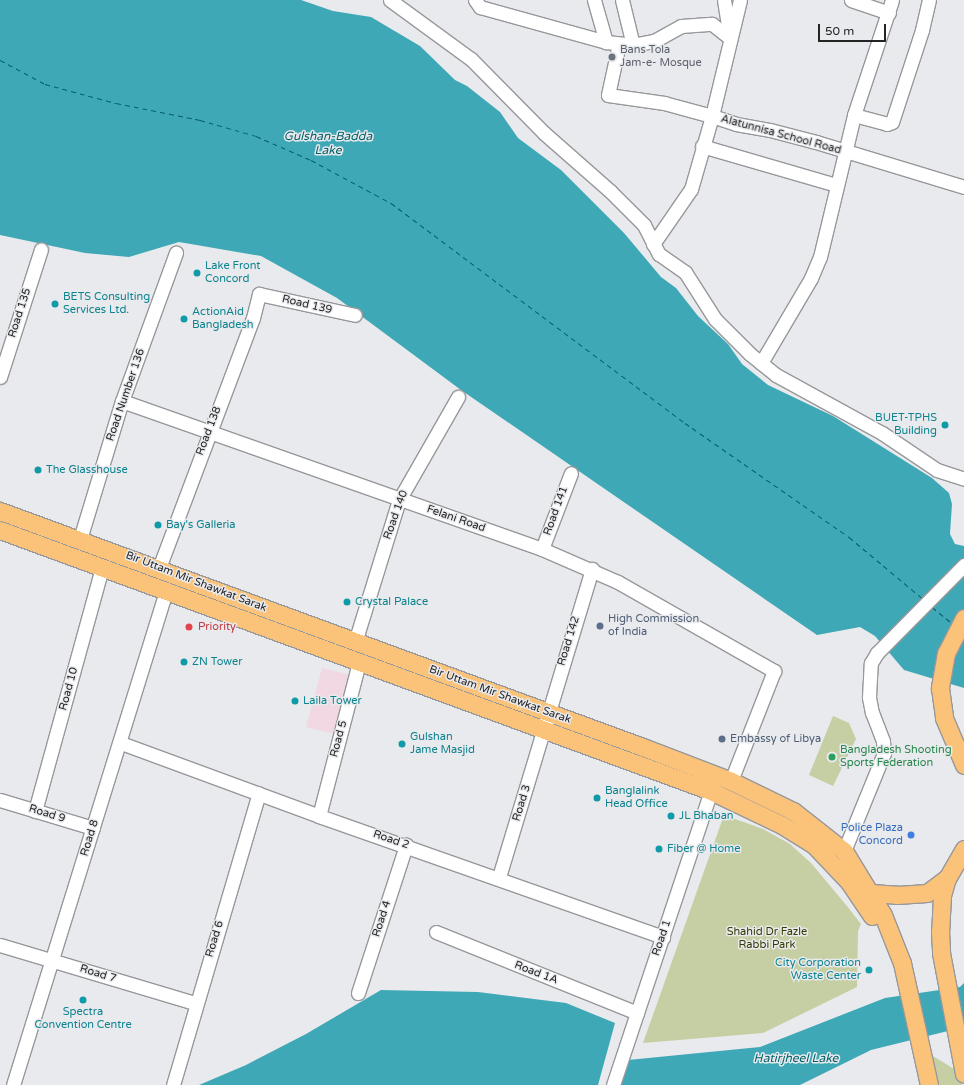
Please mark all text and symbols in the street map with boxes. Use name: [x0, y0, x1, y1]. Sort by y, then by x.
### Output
scale bar: [820, 16, 888, 42]
text: 50 m: [825, 24, 854, 38]
place label: Bans Tola Jam-e- Mosque: [620, 44, 702, 70]
marker: Bans Tola Jam-e- Mosque: [607, 52, 617, 62]
street label: Alatunnisa School Road: [719, 113, 843, 157]
water label: Gulshan-Badda Lake: [284, 130, 372, 158]
place label: Lake Front Concord: [205, 260, 260, 286]
marker: Lake Front Concord: [192, 268, 202, 278]
street label: Road 135: [6, 287, 34, 339]
place label: BETS Consulting Services Ltd.: [63, 291, 150, 317]
street label: Road 139: [281, 293, 333, 317]
marker: BETS Consulting Services Ltd.: [50, 299, 60, 309]
place label: ActionAid Bangladesh: [192, 306, 254, 332]
marker: ActionAid Bangladesh: [179, 314, 189, 324]
street label: Road Number 136: [104, 347, 148, 443]
street label: Road 138: [194, 405, 224, 457]
place label: BUET-TPHS Building: [875, 412, 937, 438]
marker: BUET-TPHS Building: [940, 420, 950, 430]
place label: The Glasshouse: [46, 463, 128, 477]
marker: The Glasshouse: [33, 465, 43, 475]
street label: Road 141: [541, 485, 571, 537]
street label: Road 140: [381, 489, 411, 541]
street label: Felani Road: [425, 503, 487, 535]
place label: Bay's Galleria: [166, 518, 236, 532]
marker: Bay's Galleria: [153, 520, 163, 530]
street label: Bir Uttam Mir Shawkat Sarak: [124, 549, 268, 615]
place label: Crystal Palace: [355, 595, 428, 609]
marker: Crystal Palace: [342, 597, 352, 607]
place label: High Commission of India: [608, 613, 699, 639]
street label: Road 142: [555, 615, 583, 667]
place label: Priority: [198, 620, 236, 634]
marker: Priority: [183, 621, 195, 633]
marker: High Commission of India: [595, 621, 605, 631]
place label: ZN Tower: [192, 655, 242, 669]
marker: ZN Tower: [179, 657, 189, 667]
street label: Bir Uttam Mir Shawkat Sarak: [427, 663, 573, 727]
street label: Road 10: [57, 666, 81, 712]
place label: Laila Tower: [303, 694, 362, 708]
marker: Laila Tower: [290, 696, 300, 706]
street label: Road 5: [328, 719, 350, 759]
place label: Gulshan Jame Masjid: [410, 731, 475, 757]
place label: Embassy of Libya: [730, 732, 821, 746]
marker: Embassy of Libya: [717, 734, 727, 744]
marker: Gulshan Jame Masjid: [397, 739, 407, 749]
place label: Bangladesh Shooting Sports Federation: [840, 744, 952, 770]
marker: Bangladesh Shooting Sports Federation: [827, 752, 837, 762]
street label: Road 3: [510, 783, 534, 823]
place label: Banglalink Head Office: [605, 785, 668, 811]
marker: Banglalink Head Office: [592, 793, 602, 803]
street label: Road 9: [27, 802, 67, 826]
place label: JL Bhaban: [679, 809, 734, 823]
marker: JL Bhaban: [666, 811, 676, 821]
street label: Road 8: [78, 818, 102, 858]
place label: Police Plaza Concord: [841, 822, 903, 848]
street label: Road 2: [371, 828, 411, 852]
marker: Police Plaza Concord: [906, 830, 916, 840]
place label: Fiber @ Home: [667, 842, 740, 856]
marker: Fiber @ Home: [654, 844, 664, 854]
street label: Road 4: [370, 899, 394, 939]
street label: Road 1: [650, 918, 674, 958]
street label: Road 6: [203, 919, 227, 959]
park label: Shahid Dr Fazle Rabbi Park: [727, 926, 807, 952]
place label: City Corporation Waste Center: [775, 957, 861, 983]
street label: Road 1A: [512, 959, 560, 987]
street label: Road 7: [78, 962, 118, 986]
marker: City Corporation Waste Center: [864, 965, 874, 975]
marker: Spectra Convention Centre: [78, 995, 88, 1005]
place label: Spectra Convention Centre: [34, 1006, 132, 1032]
water label: Hatirjheel Lake: [754, 1052, 838, 1066]

